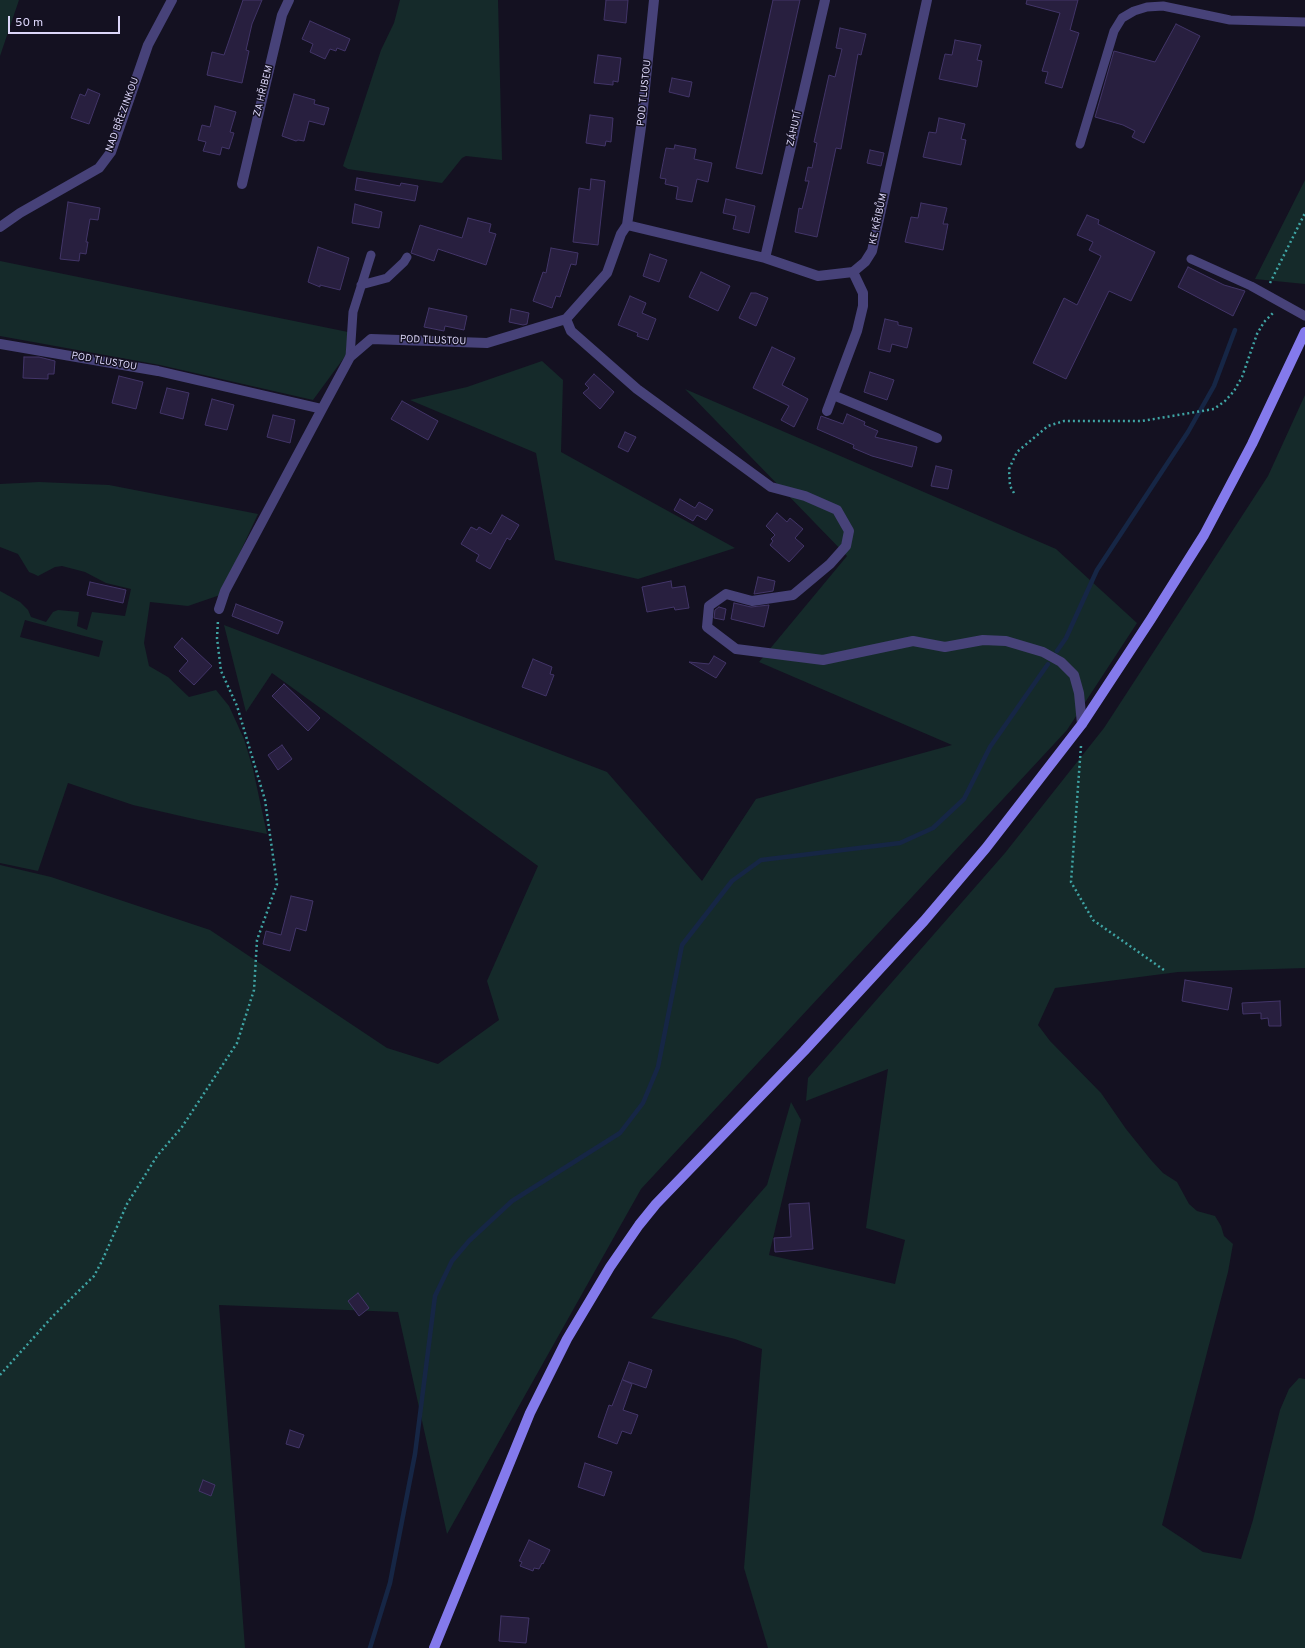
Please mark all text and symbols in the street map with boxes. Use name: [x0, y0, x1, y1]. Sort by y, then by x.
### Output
scale bar: [10, 8, 122, 34]
text: 50 m: [15, 15, 43, 31]
street label: POD TLUSTOU: [636, 59, 654, 127]
street label: ZA HŘIBEM: [252, 64, 276, 118]
street label: NAD BŘEZINKOU: [104, 76, 142, 154]
street label: ZÁHUTÍ: [785, 110, 805, 148]
street label: KE KŘIBŮM: [868, 192, 890, 246]
street label: POD TLUSTOU: [400, 334, 466, 348]
street label: POD TLUSTOU: [70, 350, 138, 374]

